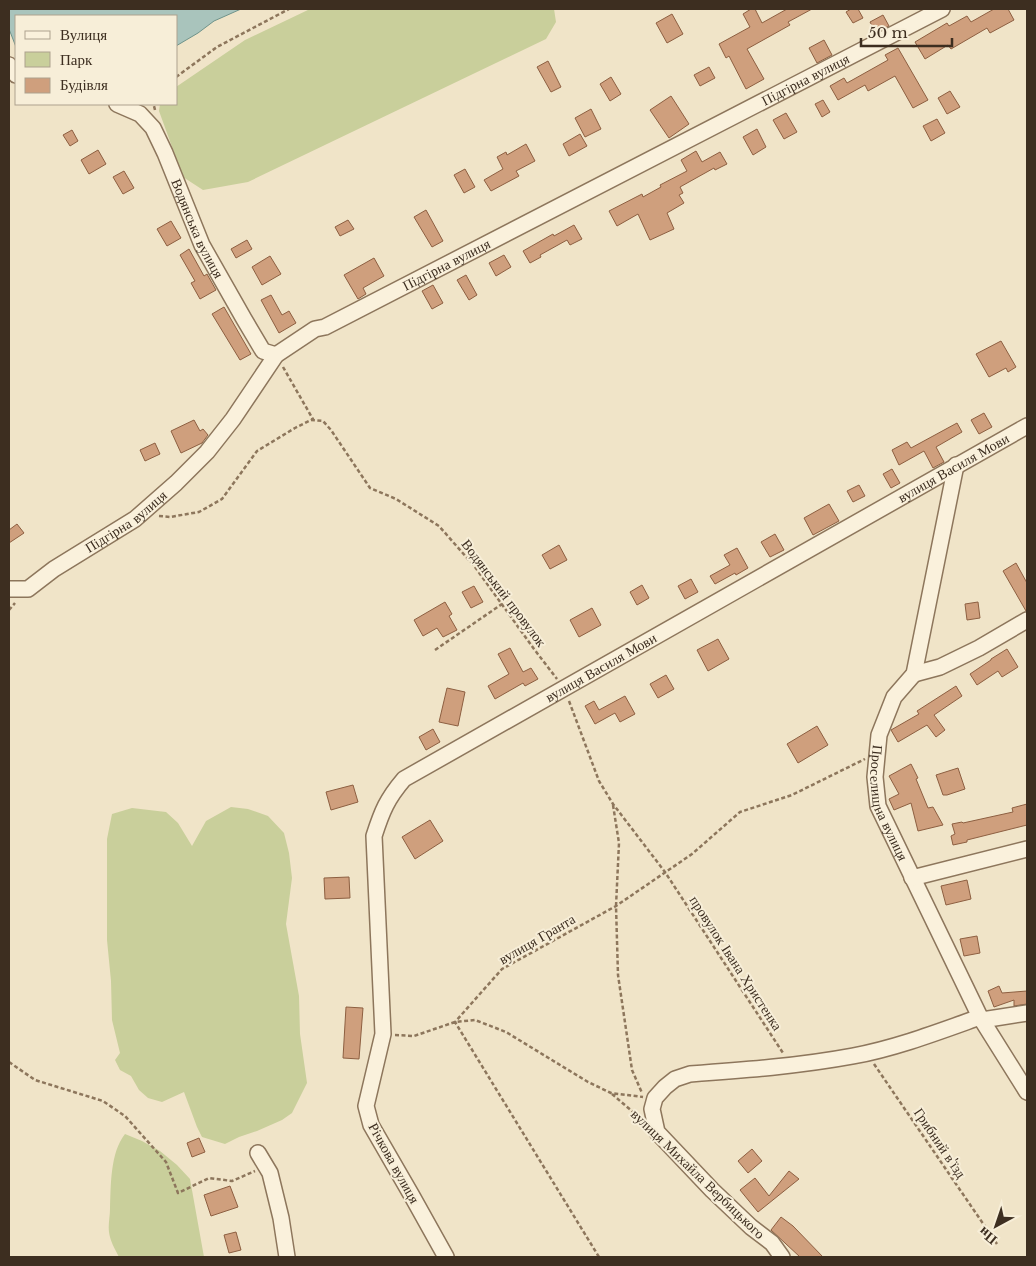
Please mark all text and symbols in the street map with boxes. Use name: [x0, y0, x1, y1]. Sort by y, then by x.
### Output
legend: [15, 15, 178, 105]
scale bar: [861, 15, 952, 47]
text: 50 m: [868, 23, 908, 42]
text: Вулиця: [60, 25, 107, 44]
street label: Підгірна вулиця: [758, 49, 853, 110]
text: Парк: [60, 50, 93, 69]
text: Будівля: [60, 75, 108, 94]
street label: Водянська вулиця: [167, 176, 228, 282]
street label: Підгірна вулиця: [399, 234, 494, 295]
street label: вулиця Василя Мови: [895, 429, 1013, 506]
street label: Підгірна вулиця: [82, 486, 171, 557]
street label: Водянський провулок: [458, 536, 550, 651]
street label: вулиця Василя Мови: [542, 629, 660, 706]
street label: Проселищна вулиця: [866, 744, 912, 864]
street label: провулок Івана Христенка: [686, 892, 787, 1035]
street label: вулиця Гранта: [496, 909, 579, 968]
street label: Грибний в'їзд: [910, 1104, 970, 1182]
street label: вулиця Михайла Вербицького: [627, 1105, 769, 1243]
street label: Річкова вулиця: [364, 1120, 424, 1207]
north arrow: [971, 1201, 1021, 1251]
text: Пн: [975, 1223, 1001, 1249]

